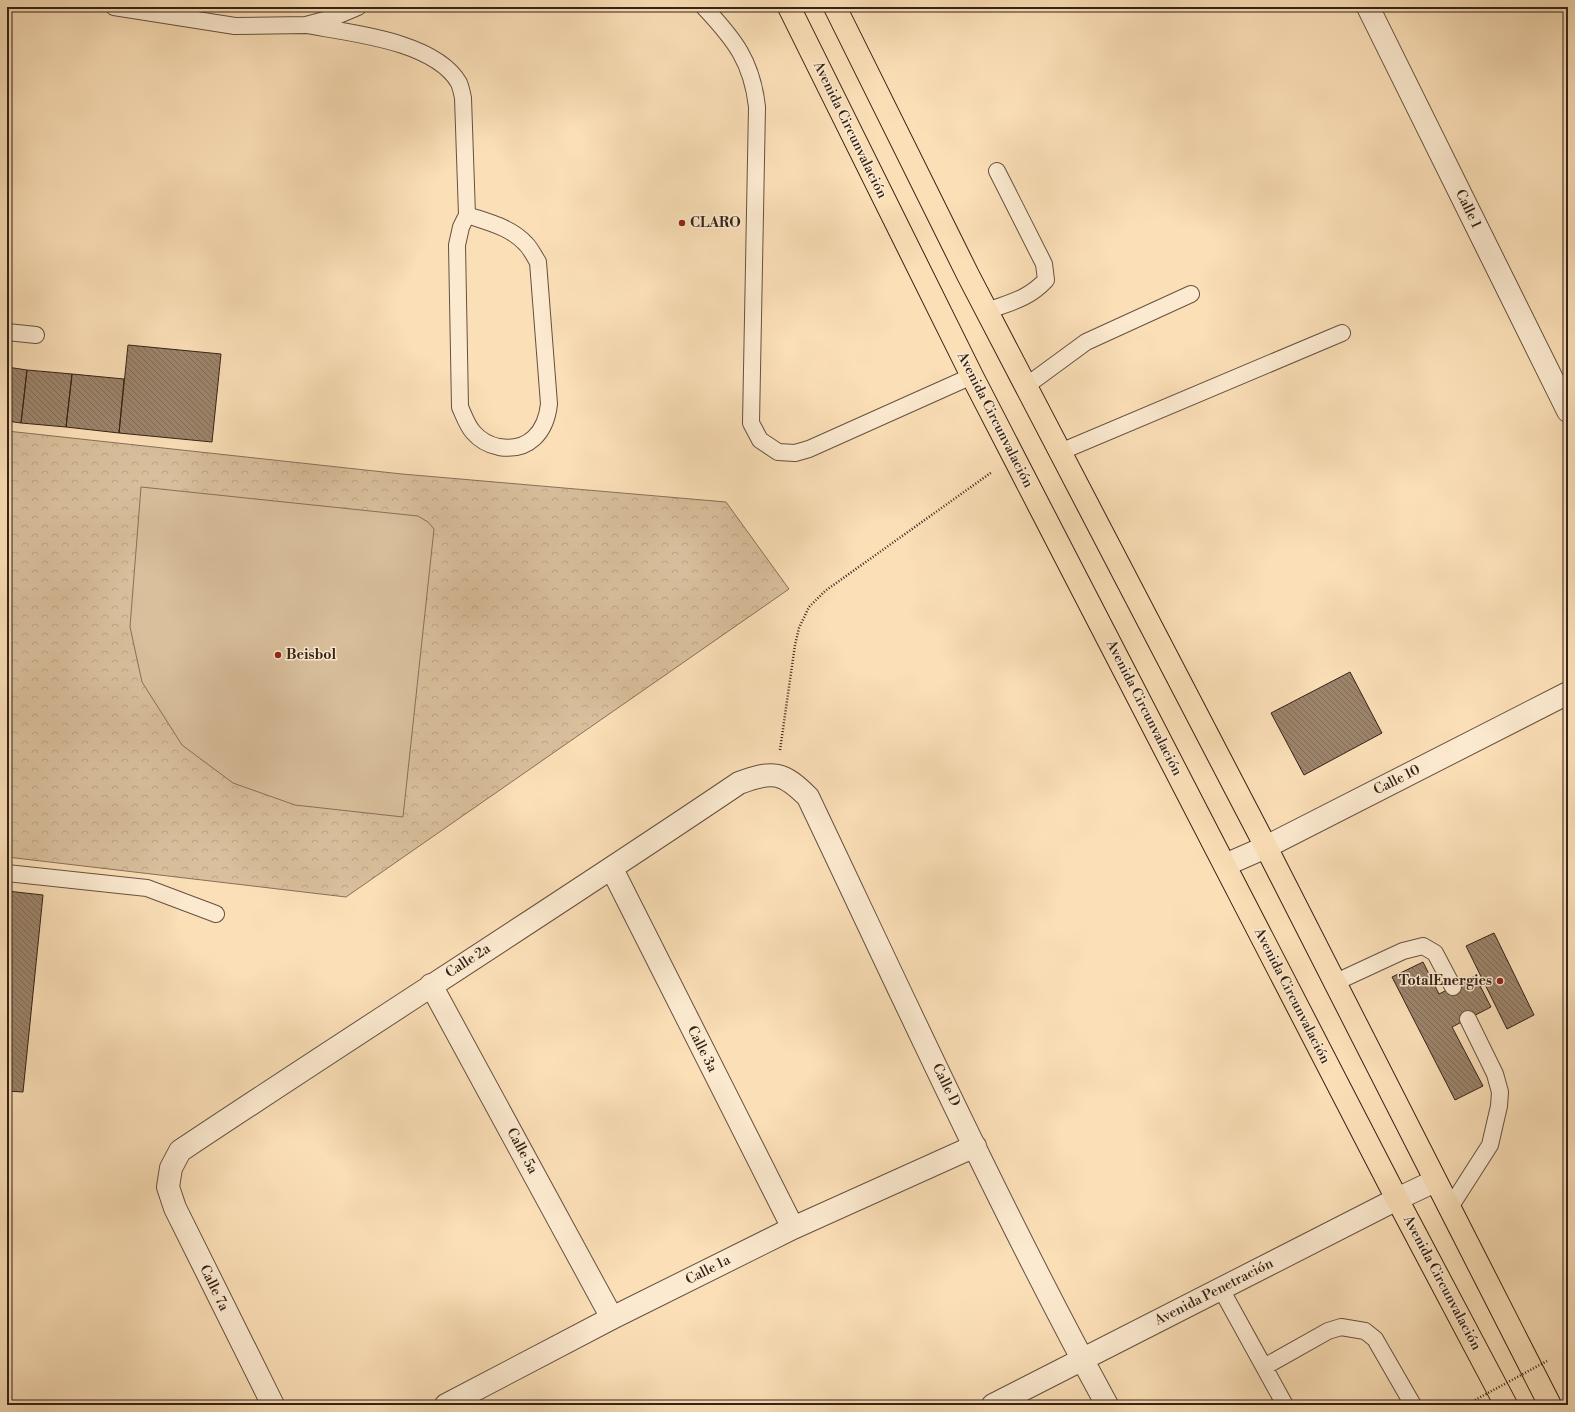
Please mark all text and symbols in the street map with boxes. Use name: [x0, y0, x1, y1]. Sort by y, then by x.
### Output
street label: Avenida Circunvalación: [809, 58, 891, 202]
street label: Calle 1: [1451, 187, 1485, 231]
place label: CLARO: [690, 214, 741, 232]
marker: CLARO: [677, 218, 687, 228]
street label: Avenida Circunvalación: [952, 348, 1037, 492]
street label: Avenida Circunvalación: [1101, 636, 1186, 780]
place label: Beisbol: [286, 646, 337, 664]
marker: Beisbol: [273, 650, 283, 660]
street label: Calle 10: [1371, 761, 1423, 799]
street label: Avenida Circunvalación: [1249, 924, 1334, 1068]
street label: Calle 2a: [442, 939, 495, 982]
place label: TotalEnergies: [1399, 972, 1492, 990]
marker: TotalEnergies: [1495, 976, 1505, 986]
street label: Calle 3a: [683, 1023, 722, 1076]
street label: Calle D: [928, 1060, 964, 1110]
street label: Calle 5a: [502, 1125, 542, 1178]
street label: Avenida Circunvalación: [1398, 1212, 1486, 1354]
street label: Calle 1a: [683, 1251, 734, 1289]
street label: Avenida Penetración: [1151, 1254, 1277, 1330]
street label: Calle 7a: [195, 1262, 233, 1315]

